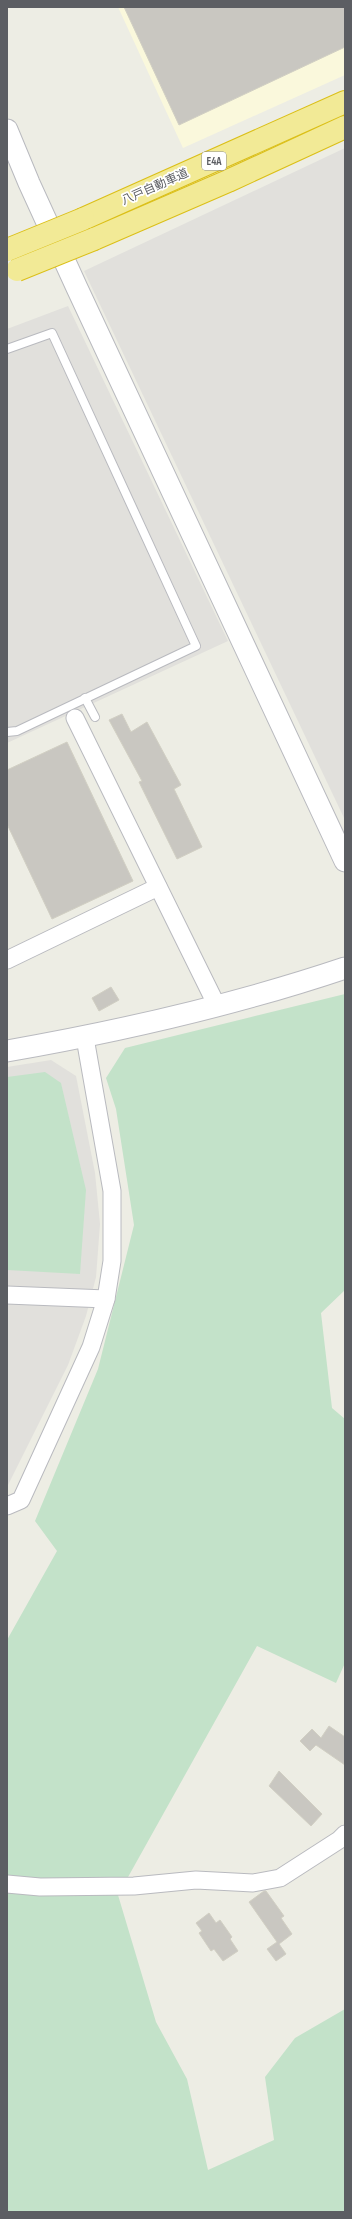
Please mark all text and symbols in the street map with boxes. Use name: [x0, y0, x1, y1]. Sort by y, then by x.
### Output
road number: E4A: [202, 152, 226, 170]
street label: 八戸自動車道: [119, 166, 191, 208]

